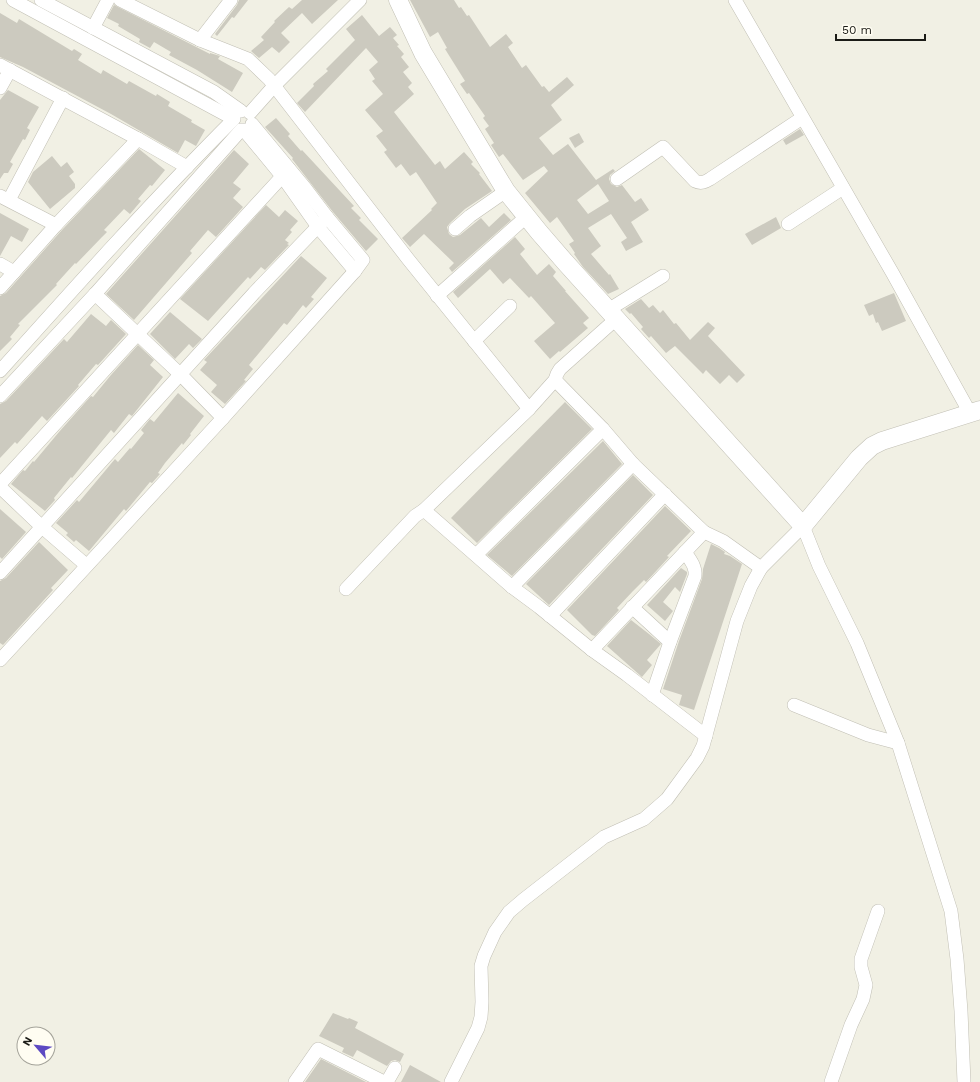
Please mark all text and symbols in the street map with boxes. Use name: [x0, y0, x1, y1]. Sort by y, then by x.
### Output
scale bar: [836, 16, 925, 42]
text: 50 m: [842, 23, 872, 37]
north arrow: [16, 1026, 56, 1066]
text: N: [20, 1035, 35, 1048]

